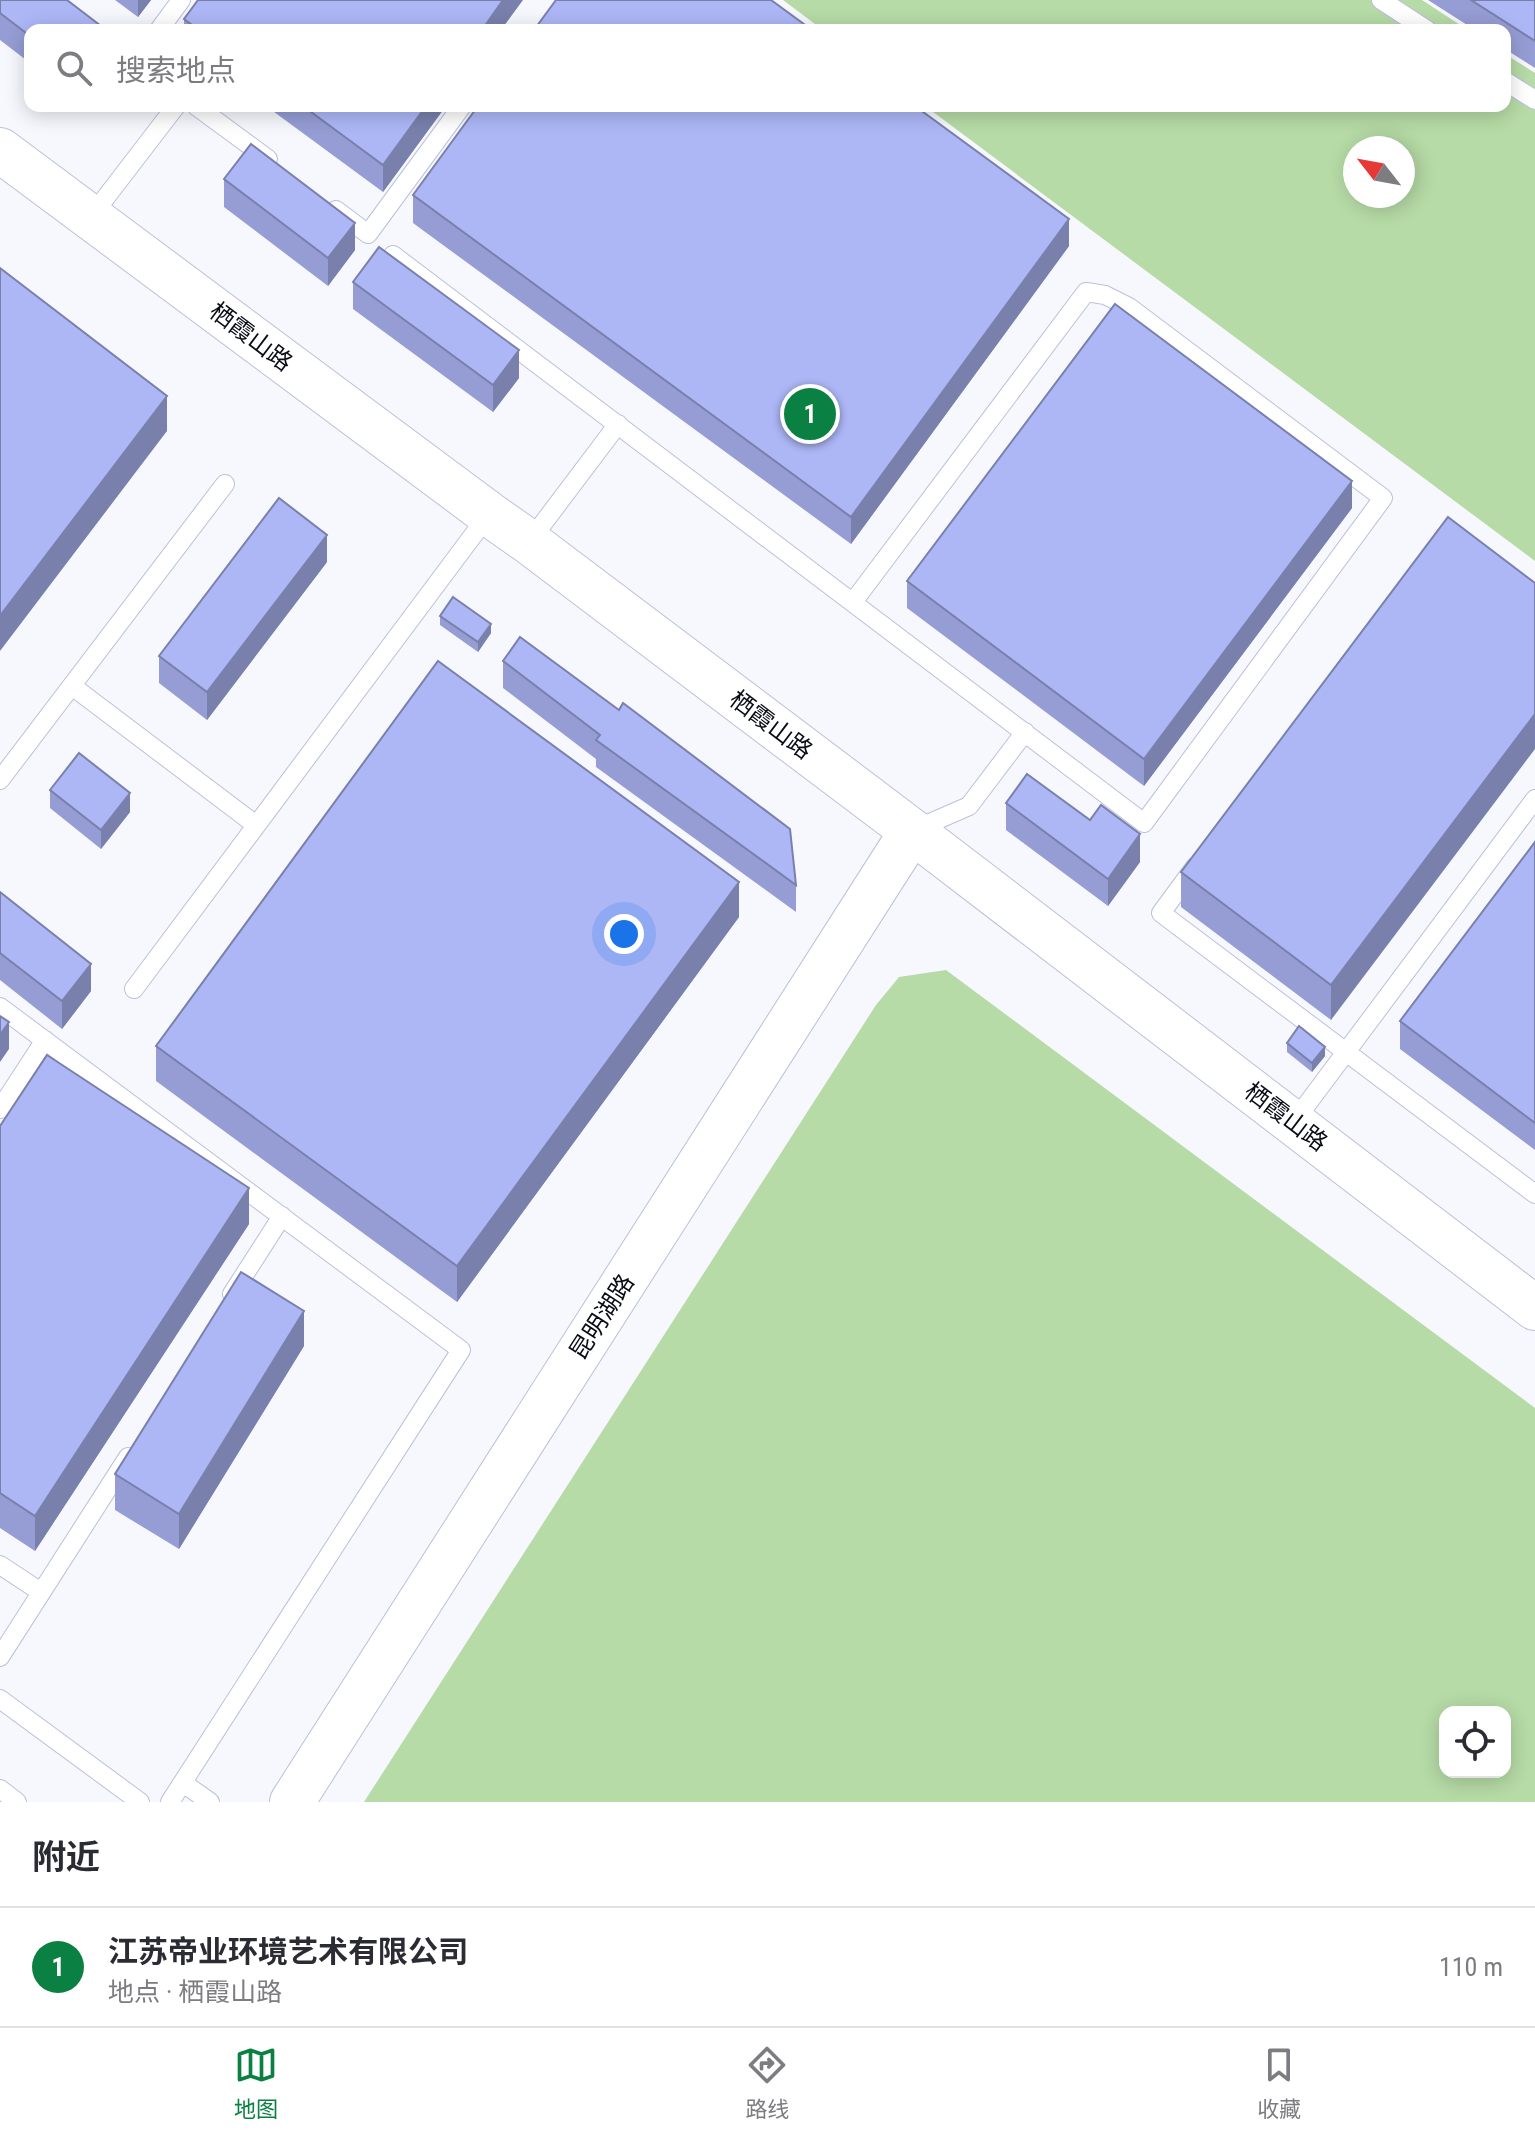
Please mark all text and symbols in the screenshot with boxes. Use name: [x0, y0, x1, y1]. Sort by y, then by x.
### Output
search box: [24, 24, 1511, 112]
icon: search: [52, 46, 96, 90]
text: 搜索地点: [116, 53, 236, 88]
north arrow: [1343, 136, 1415, 208]
street label: 栖霞山路: [204, 297, 298, 377]
pin: 1: [784, 384, 836, 444]
street label: 栖霞山路: [724, 685, 818, 765]
your location: [604, 914, 644, 954]
street label: 栖霞山路: [1239, 1077, 1333, 1157]
street label: 昆明湖路: [564, 1269, 640, 1365]
map controls: [1439, 1706, 1511, 1778]
button: locate: [1439, 1706, 1511, 1778]
text: 附近: [32, 1837, 100, 1877]
text: 江苏帝业环境艺术有限公司: [108, 1934, 468, 1969]
text: 1: [51, 1952, 65, 1982]
text: 110 m: [1439, 1952, 1503, 1982]
text: 地点 · 栖霞山路: [108, 1977, 282, 2007]
tab: 地图: [234, 2043, 278, 2123]
tab: 路线: [745, 2043, 789, 2123]
tab: 收藏: [1257, 2043, 1301, 2123]

